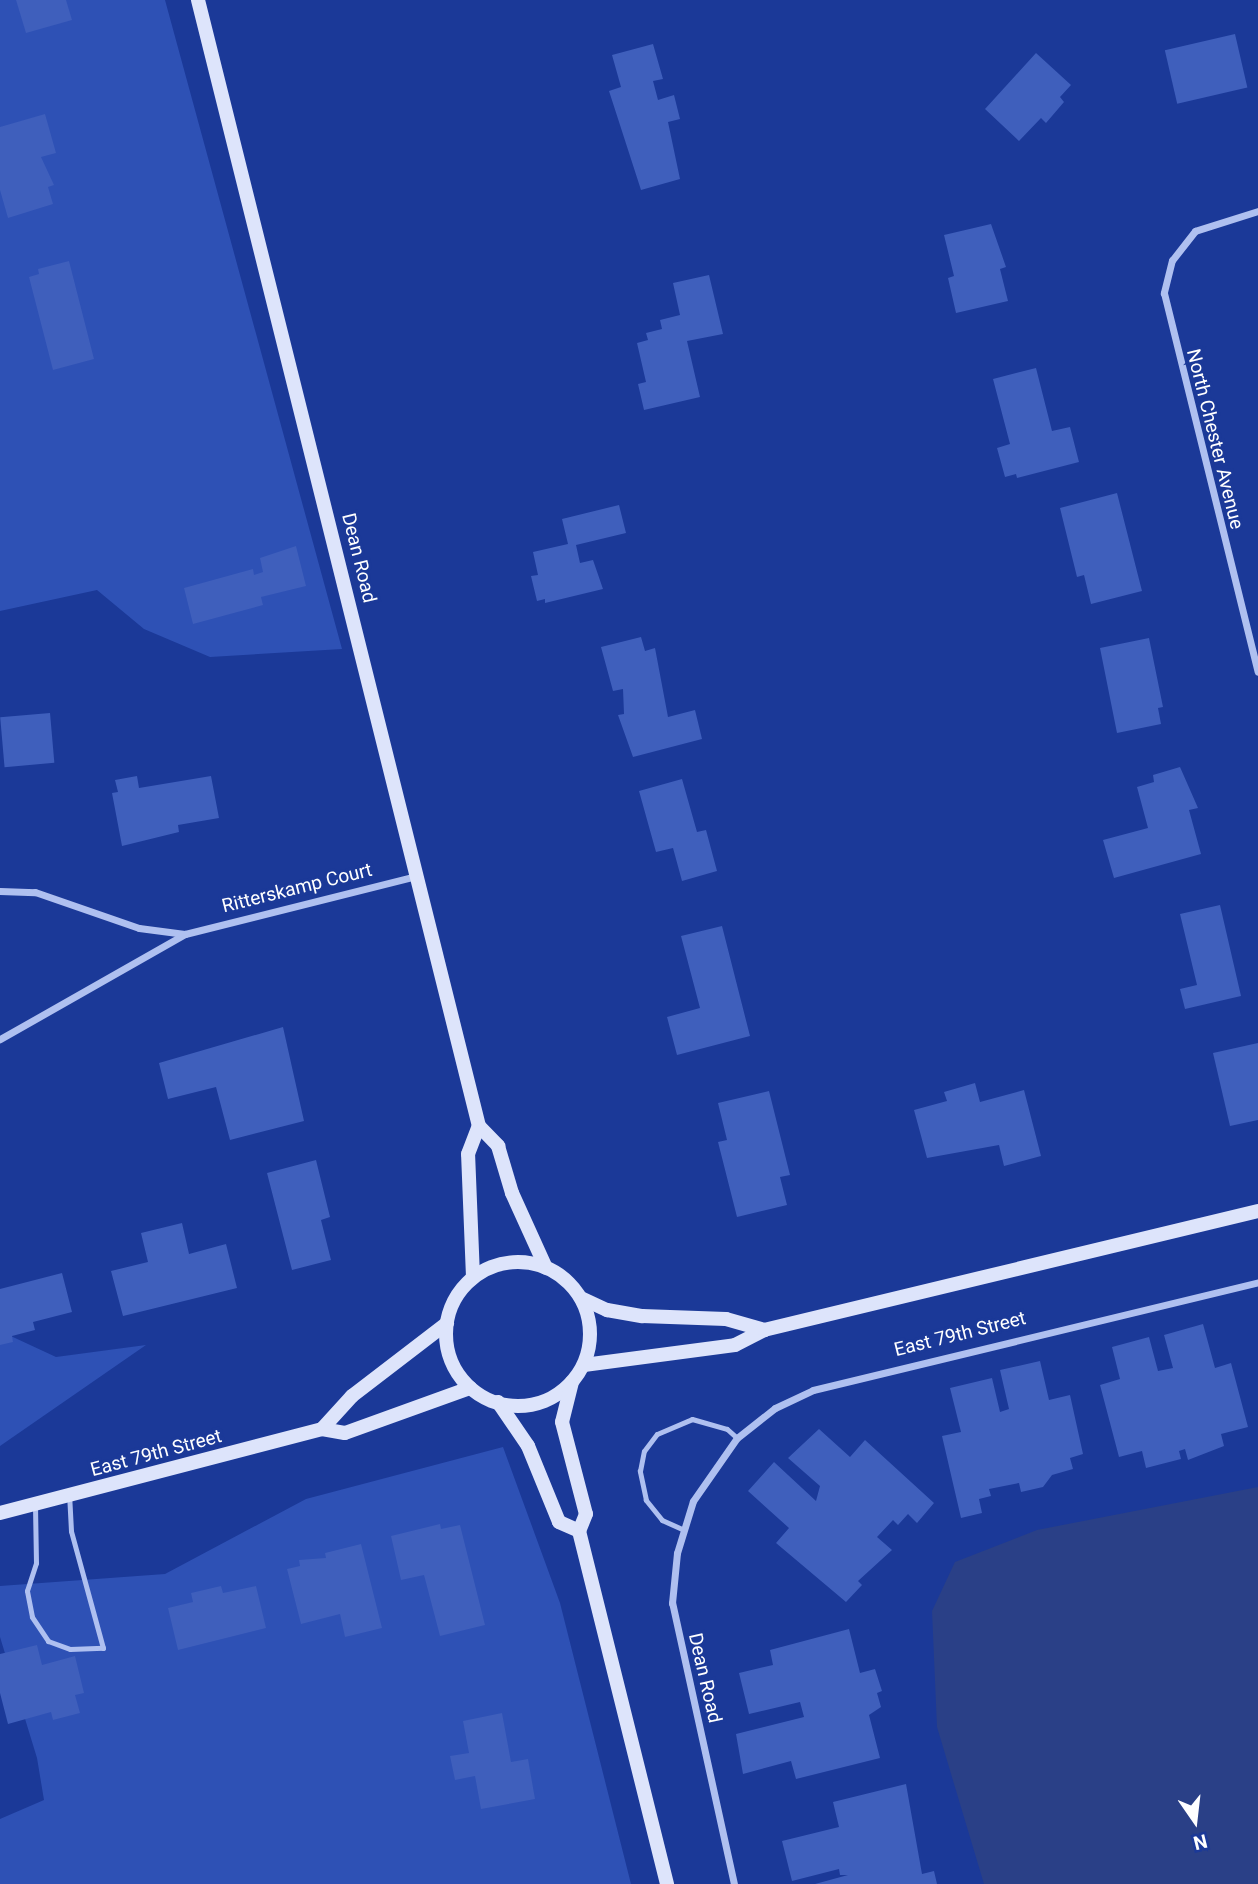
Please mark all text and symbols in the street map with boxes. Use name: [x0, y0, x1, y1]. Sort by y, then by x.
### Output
street label: North Chester Avenue: [1182, 347, 1248, 531]
street label: Dean Road: [337, 511, 381, 605]
street label: Ritterskamp Court: [220, 858, 374, 918]
street label: East 79th Street: [892, 1307, 1028, 1361]
street label: East 79th Street: [88, 1425, 224, 1481]
street label: Dean Road: [684, 1631, 726, 1725]
north arrow: [1160, 1786, 1230, 1856]
text: N: [1191, 1829, 1209, 1855]

